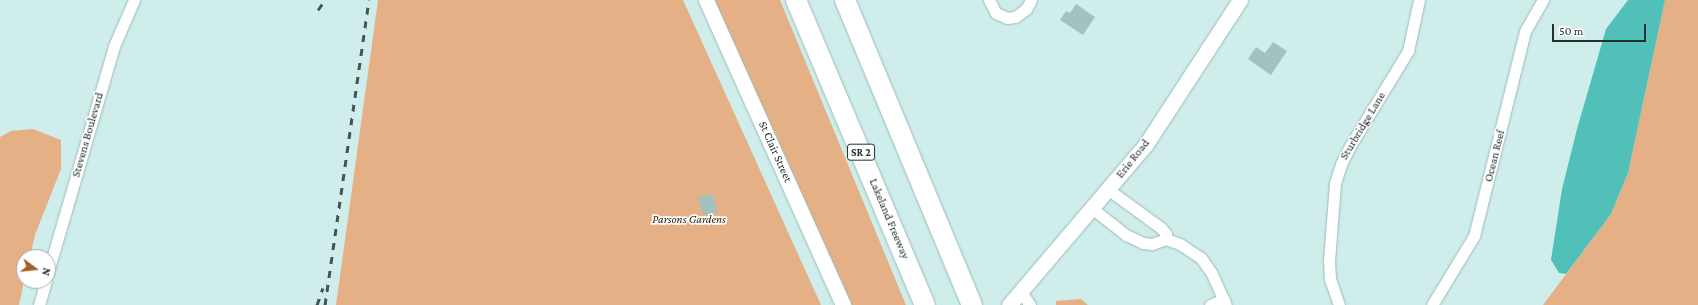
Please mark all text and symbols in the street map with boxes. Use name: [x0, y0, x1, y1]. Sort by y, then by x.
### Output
scale bar: [1554, 16, 1648, 42]
text: 50 m: [1559, 24, 1583, 38]
street label: Sturbridge Lane: [1337, 89, 1389, 163]
street label: Stevens Boulevard: [69, 91, 107, 179]
street label: St Clair Street: [755, 119, 795, 185]
street label: Ocean Reef: [1482, 129, 1508, 183]
street label: Erie Road: [1113, 137, 1153, 181]
road number: SR 2: [847, 143, 875, 161]
street label: Lakeland Freeway: [866, 176, 912, 262]
park label: Parsons Gardens: [652, 213, 726, 227]
north arrow: [16, 249, 56, 289]
text: N: [40, 267, 53, 277]

